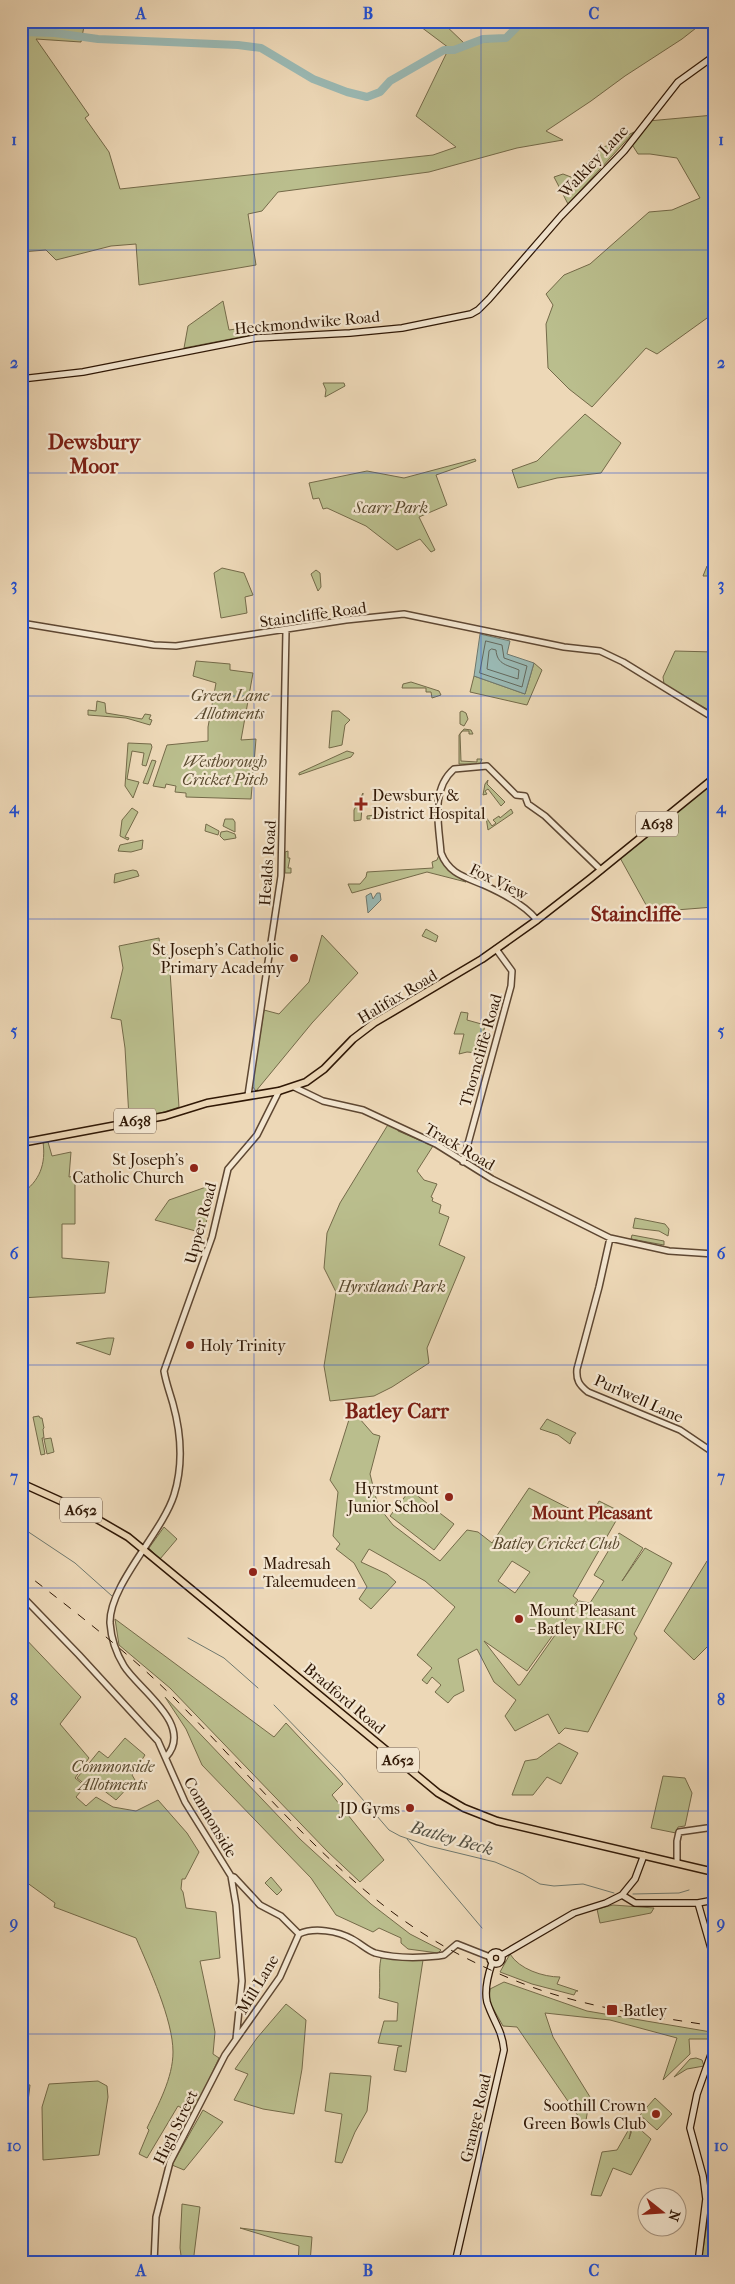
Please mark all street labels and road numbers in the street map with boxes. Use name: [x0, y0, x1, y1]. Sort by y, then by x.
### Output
street label: Walkley Lane: [554, 121, 632, 202]
street label: Heckmondwike Road: [233, 307, 381, 338]
street label: Staincliffe Road: [258, 598, 368, 631]
road number: A638: [636, 812, 678, 836]
street label: Healds Road: [255, 819, 280, 906]
street label: Fox View: [466, 859, 532, 904]
street label: Halifax Road: [354, 965, 441, 1028]
street label: Thorncliffe Road: [455, 991, 506, 1109]
road number: A638: [114, 1108, 156, 1134]
street label: Track Road: [421, 1119, 499, 1174]
street label: Upper Road: [180, 1180, 221, 1266]
street label: Purlwell Lane: [591, 1370, 686, 1427]
road number: A652: [60, 1498, 102, 1522]
street label: Bradford Road: [300, 1659, 390, 1738]
road number: A652: [377, 1748, 419, 1772]
street label: Commonside: [180, 1774, 241, 1861]
street label: Mill Lane: [232, 1951, 283, 2017]
street label: Grange Road: [456, 2072, 495, 2164]
street label: High Street: [149, 2087, 202, 2168]

